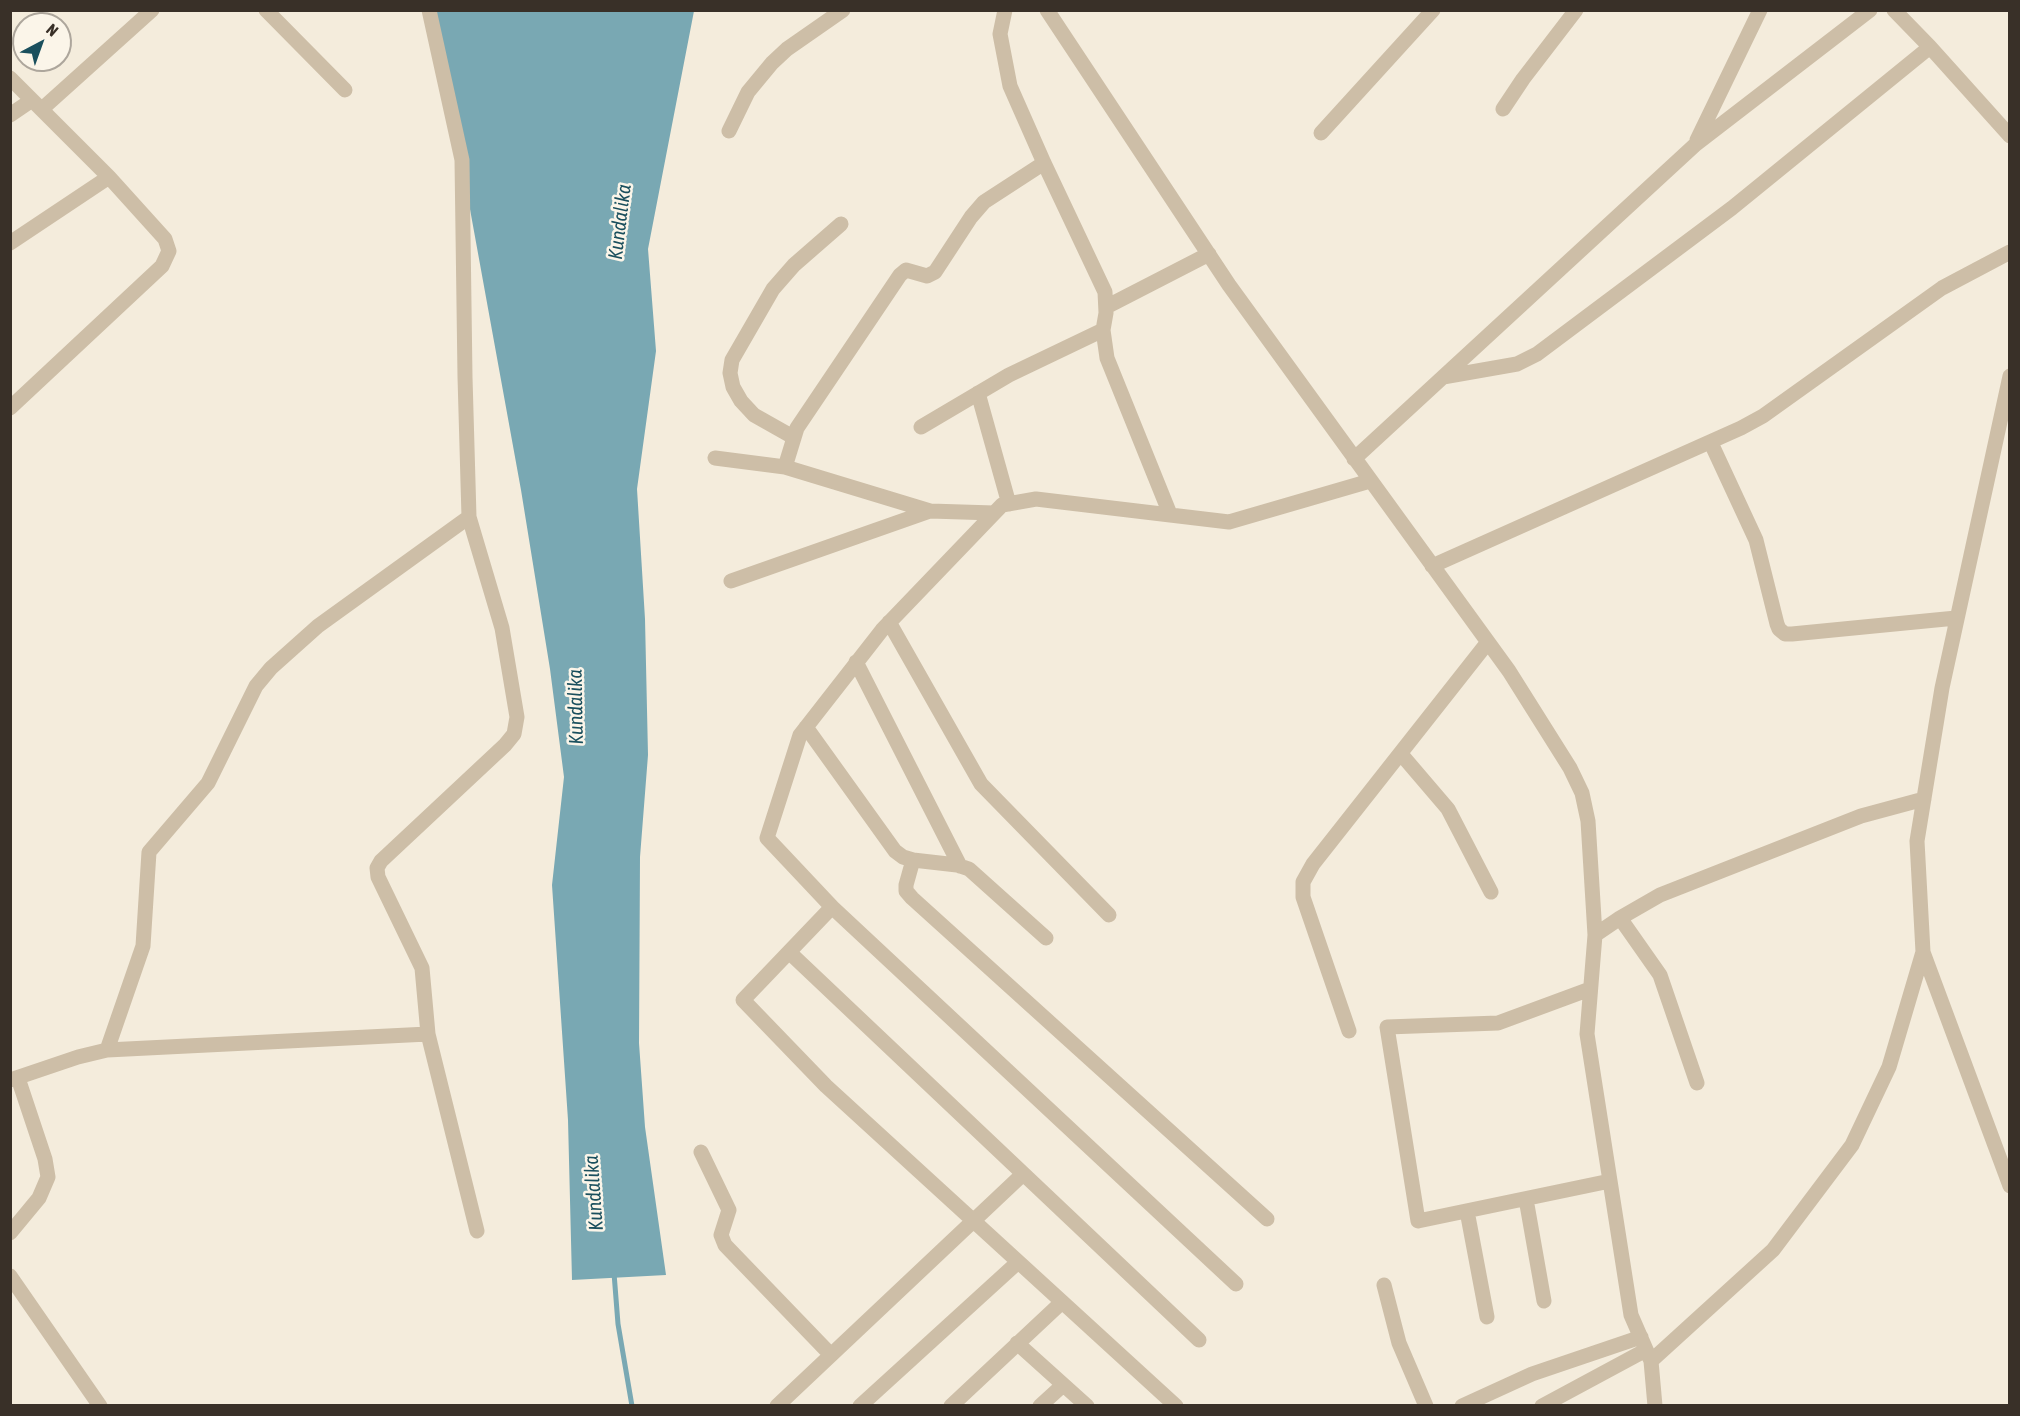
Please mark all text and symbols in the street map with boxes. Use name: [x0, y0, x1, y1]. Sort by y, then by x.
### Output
north arrow: [12, 12, 72, 72]
text: N: [43, 20, 62, 40]
water label: Kundalika: [603, 183, 637, 261]
water label: Kundalika: [563, 669, 589, 745]
water label: Kundalika: [579, 1155, 609, 1231]

